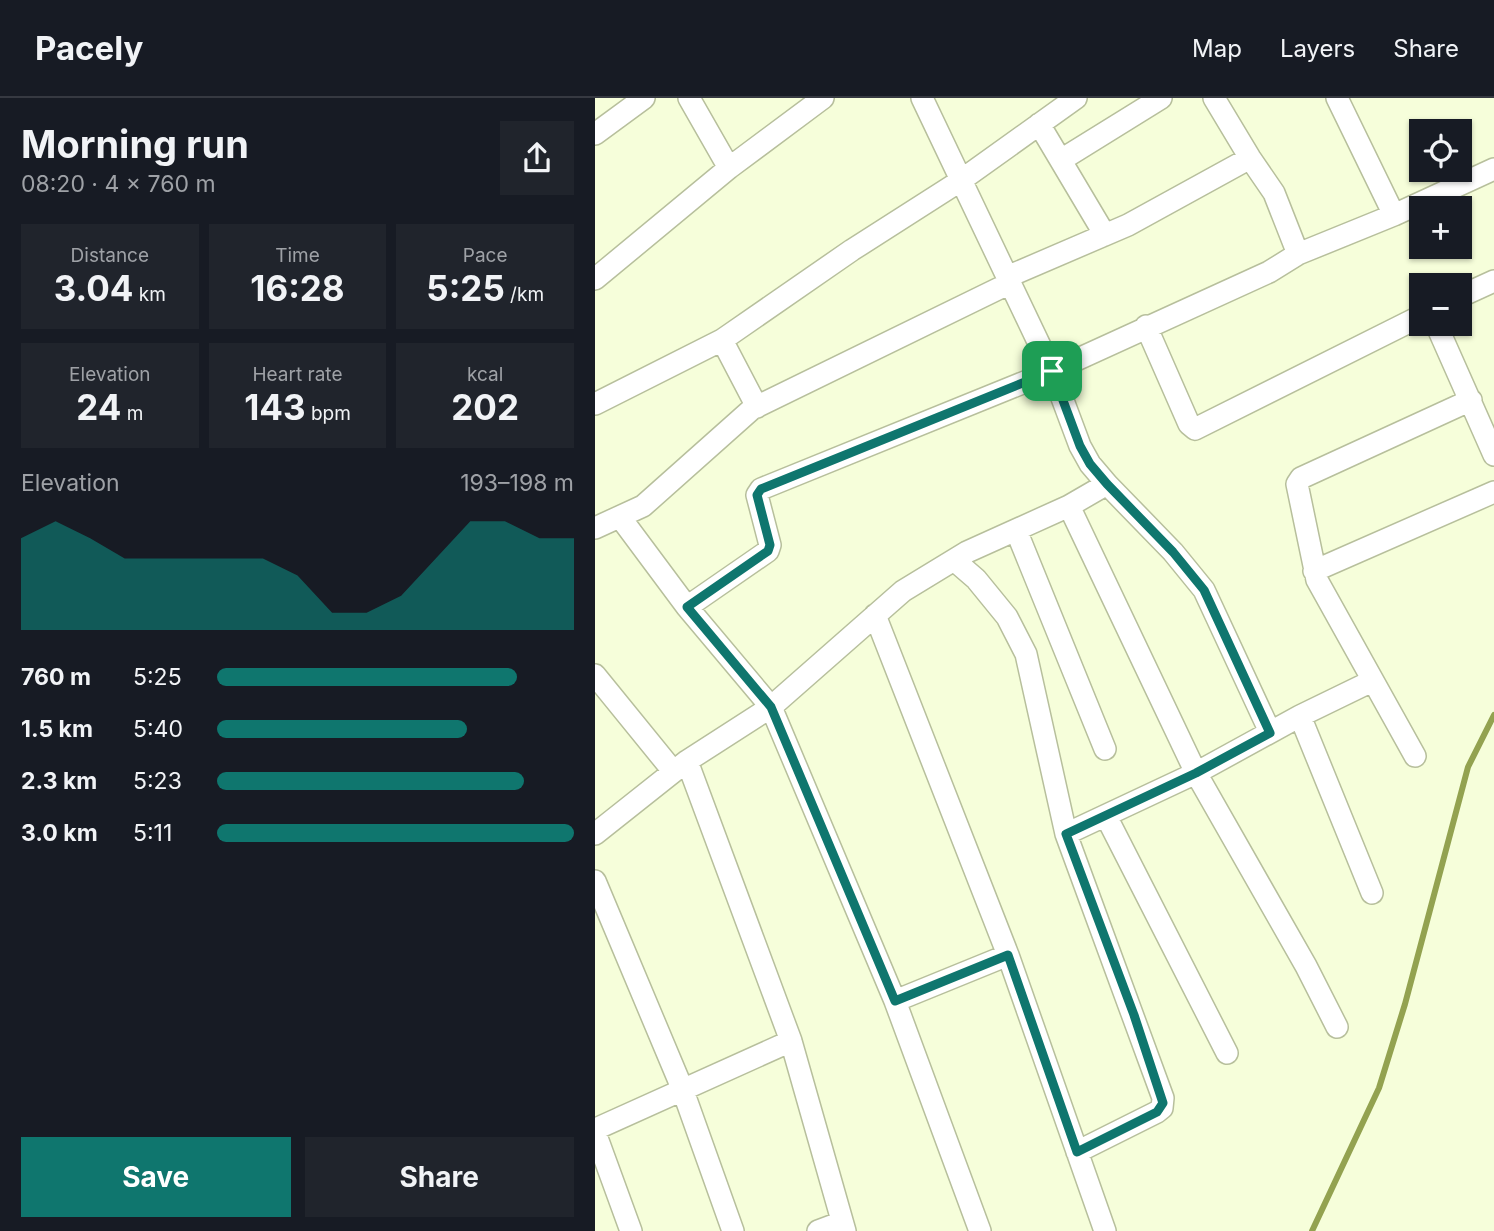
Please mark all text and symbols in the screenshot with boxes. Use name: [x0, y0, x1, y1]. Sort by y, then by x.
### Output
text: Pacely: [35, 28, 143, 68]
text: Map: [1192, 34, 1242, 63]
text: Layers: [1280, 34, 1355, 63]
text: Share: [1393, 34, 1459, 63]
map controls: [1409, 119, 1472, 336]
button: locate: [1409, 119, 1472, 182]
text: Morning run: [21, 121, 249, 167]
button: share: [500, 121, 574, 195]
text: 08:20 · 4 × 760 m: [21, 170, 216, 198]
button: +: [1409, 196, 1472, 259]
text: Distance: [71, 244, 149, 267]
text: Time: [275, 244, 320, 267]
text: Pace: [463, 244, 508, 267]
text: 3.04: [54, 267, 134, 309]
text: 16:28: [250, 267, 345, 309]
text: 5:25: [426, 267, 505, 309]
button: −: [1409, 273, 1472, 336]
text: km: [134, 283, 166, 306]
text: /km: [505, 283, 544, 306]
pin: [1022, 341, 1082, 401]
icon: arrive: [1033, 352, 1071, 390]
text: Elevation: [69, 363, 151, 386]
text: Heart rate: [252, 363, 342, 386]
text: kcal: [467, 363, 503, 386]
text: 24: [76, 386, 121, 428]
text: 143: [244, 386, 306, 428]
text: 202: [451, 386, 519, 428]
text: m: [121, 402, 143, 425]
text: bpm: [306, 402, 351, 425]
text: Elevation: [21, 469, 120, 497]
text: 193–198 m: [460, 469, 574, 497]
text: 760 m: [21, 663, 91, 691]
text: 5:25: [133, 663, 182, 691]
text: 1.5 km: [21, 715, 93, 743]
text: 5:40: [133, 715, 183, 743]
text: 2.3 km: [21, 767, 97, 795]
text: 5:23: [133, 767, 182, 795]
text: 3.0 km: [21, 819, 98, 847]
text: 5:11: [133, 819, 172, 847]
button: Save: [21, 1137, 291, 1217]
button: Share: [305, 1137, 574, 1217]

